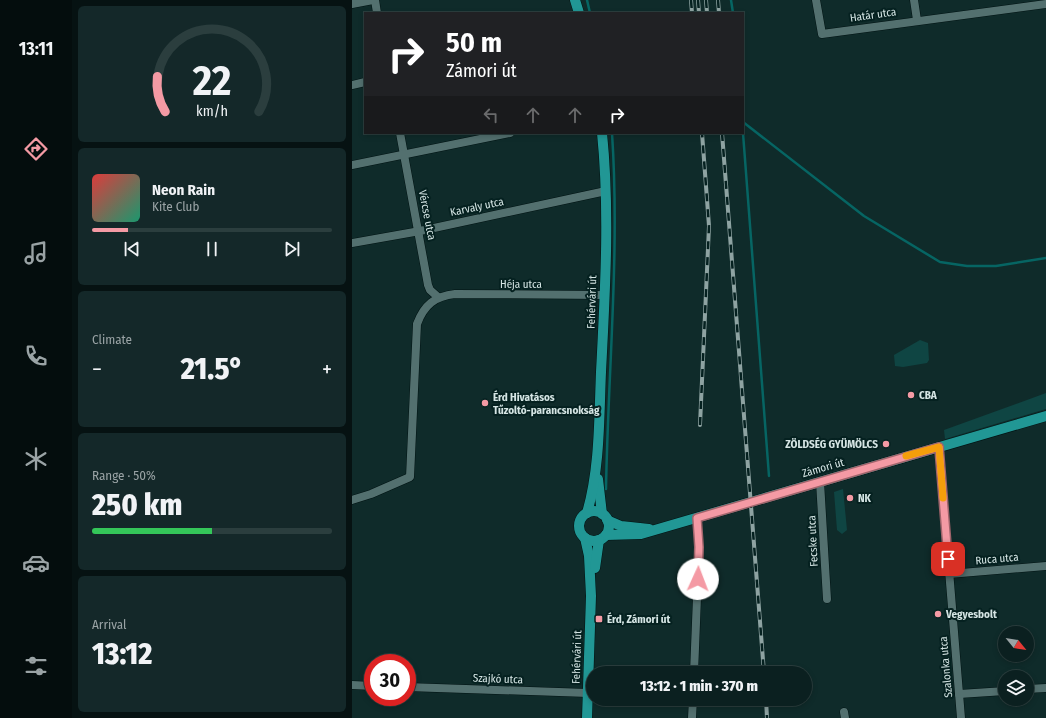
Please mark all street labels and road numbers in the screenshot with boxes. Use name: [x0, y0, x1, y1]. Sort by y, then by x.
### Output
street label: Határ utca: [849, 5, 897, 25]
street label: Vércse utca: [416, 189, 438, 241]
street label: Karvaly utca: [449, 195, 505, 219]
street label: Fehérvári út: [585, 275, 599, 329]
street label: Héja utca: [500, 278, 542, 291]
street label: Zámori út: [800, 456, 846, 480]
street label: Fecske utca: [805, 515, 821, 567]
street label: Ruca utca: [975, 551, 1019, 567]
street label: Fehérvári út: [570, 630, 584, 684]
street label: Szalonka utca: [937, 636, 955, 698]
street label: Szajkó utca: [473, 672, 523, 686]

